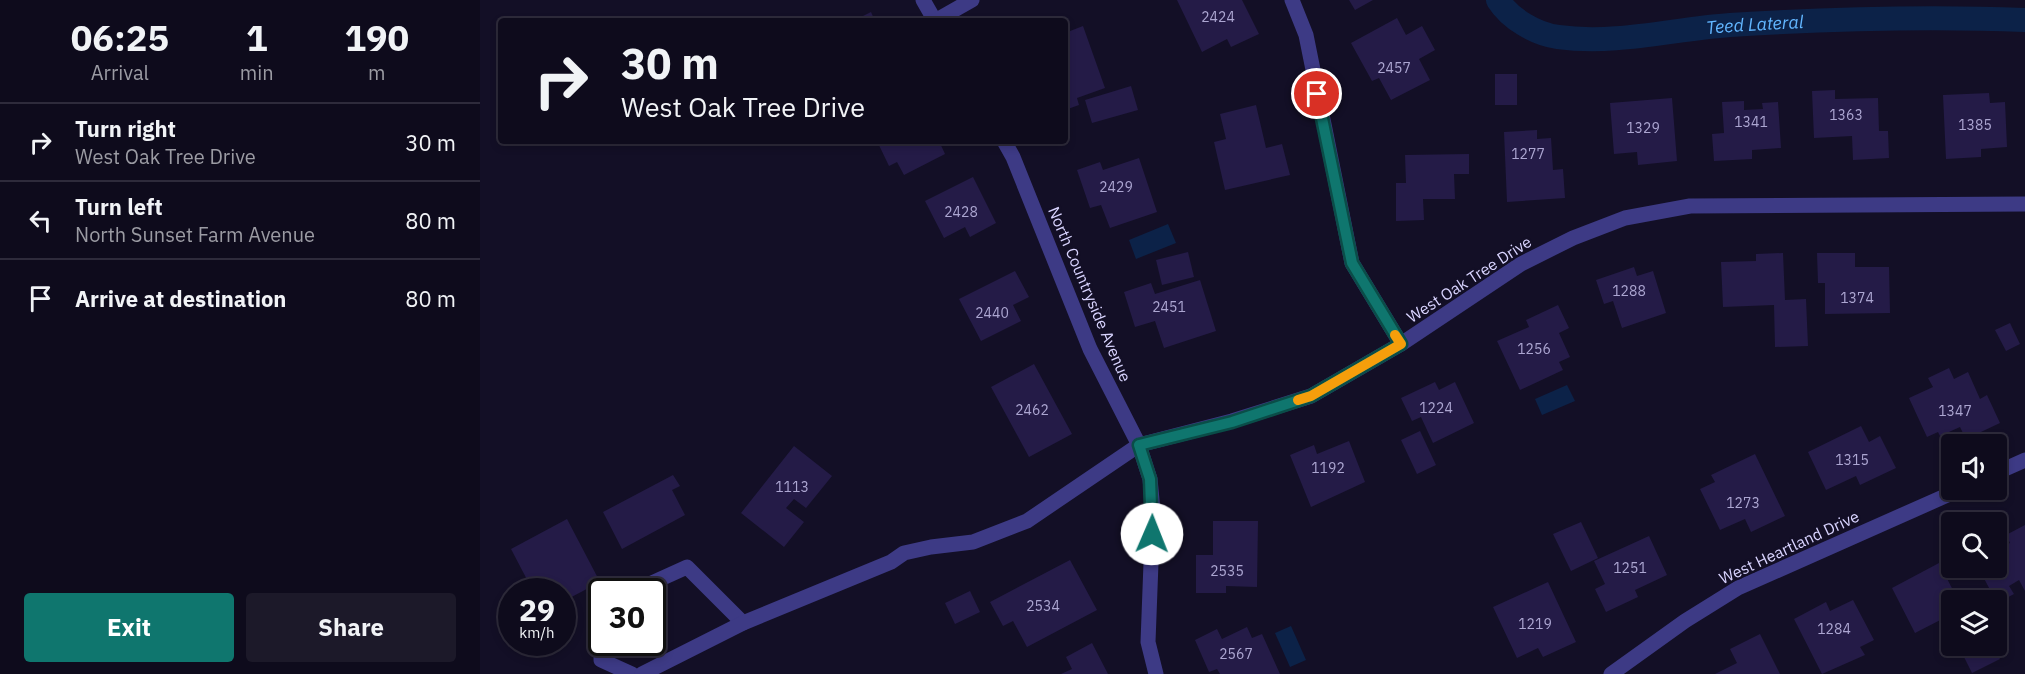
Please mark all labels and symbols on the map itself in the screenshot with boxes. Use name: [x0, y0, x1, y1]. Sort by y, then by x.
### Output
house number: 2424: [1201, 8, 1235, 26]
water label: Teed Lateral: [1705, 10, 1804, 39]
house number: 2457: [1377, 59, 1411, 77]
pin: [1291, 68, 1342, 119]
house number: 1363: [1829, 106, 1863, 124]
house number: 1341: [1734, 113, 1768, 131]
house number: 1385: [1958, 116, 1992, 134]
house number: 1329: [1626, 119, 1660, 137]
house number: 1277: [1511, 145, 1545, 163]
house number: 2429: [1099, 178, 1133, 196]
house number: 2428: [944, 203, 978, 221]
street label: North Countryside Avenue: [1044, 203, 1136, 385]
street label: West Oak Tree Drive: [1403, 231, 1535, 327]
house number: 1288: [1612, 282, 1646, 300]
house number: 1374: [1840, 289, 1874, 307]
house number: 2451: [1152, 298, 1186, 316]
house number: 2440: [975, 304, 1009, 322]
house number: 1256: [1517, 340, 1551, 358]
house number: 1224: [1419, 399, 1453, 417]
house number: 2462: [1015, 401, 1049, 419]
house number: 1347: [1938, 402, 1972, 420]
house number: 1315: [1835, 451, 1869, 469]
house number: 1192: [1311, 459, 1345, 477]
house number: 1113: [775, 478, 809, 496]
house number: 1273: [1726, 494, 1760, 512]
position arrow: [1120, 502, 1184, 566]
street label: West Heartland Drive: [1716, 506, 1862, 588]
house number: 1251: [1613, 559, 1647, 577]
house number: 2535: [1210, 562, 1244, 580]
speed limit sign: 30: [588, 578, 666, 656]
house number: 2534: [1026, 597, 1060, 615]
house number: 1219: [1518, 615, 1552, 633]
house number: 1284: [1817, 620, 1851, 638]
house number: 2567: [1219, 645, 1253, 663]

